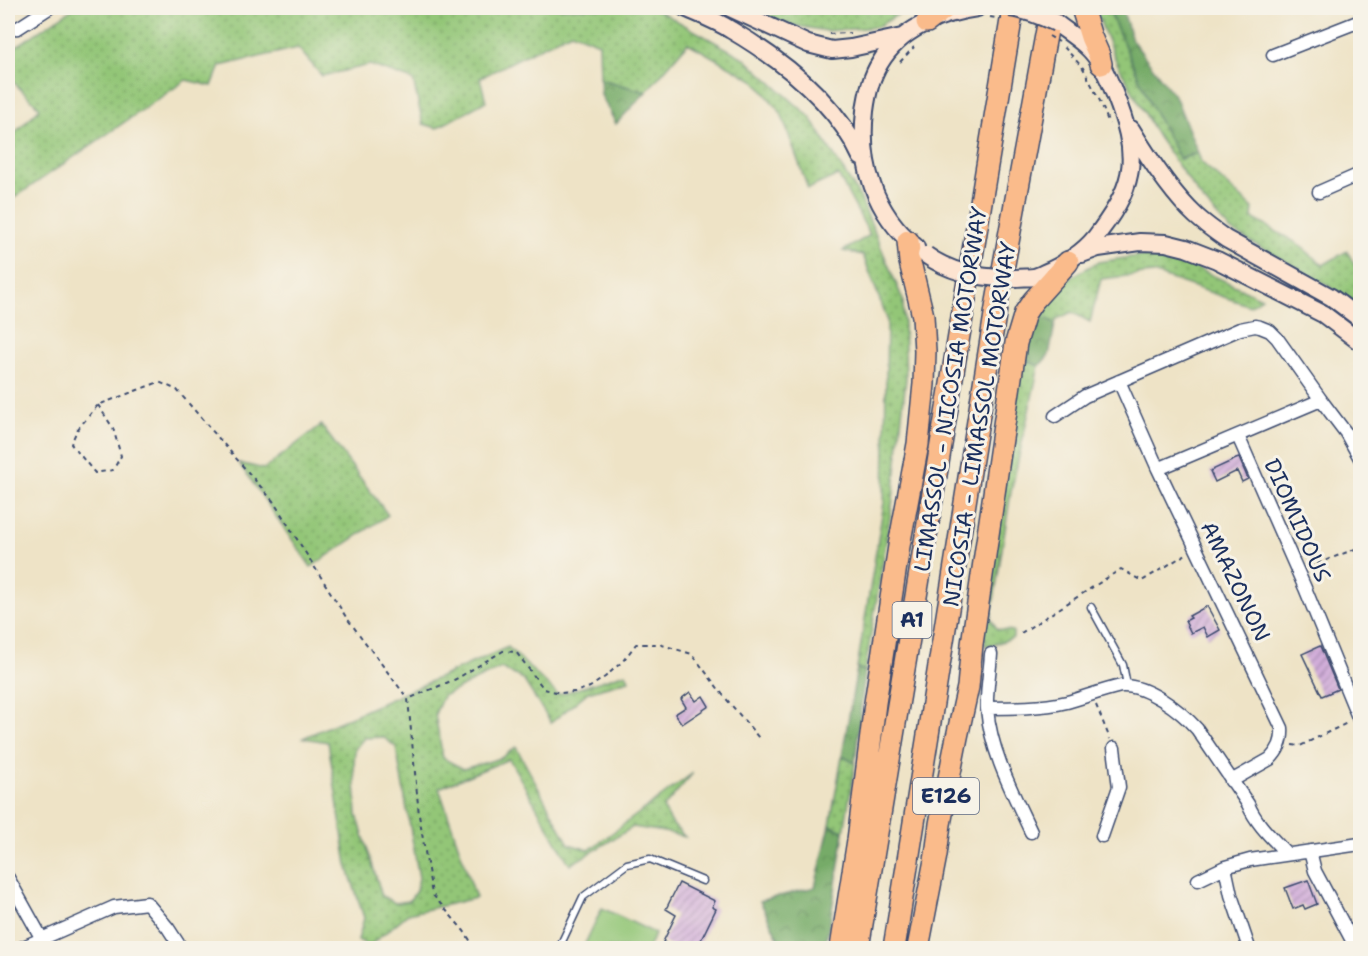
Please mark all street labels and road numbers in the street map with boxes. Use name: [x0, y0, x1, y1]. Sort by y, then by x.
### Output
street label: LIMASSOL - NICOSIA MOTORWAY: [907, 204, 994, 574]
street label: NICOSIA - LIMASSOL MOTORWAY: [936, 239, 1023, 609]
street label: DIOMIDOUS: [1257, 454, 1338, 586]
street label: AMAZONON: [1194, 516, 1277, 646]
road number: A1: [892, 602, 932, 638]
road number: E126: [913, 778, 979, 814]

